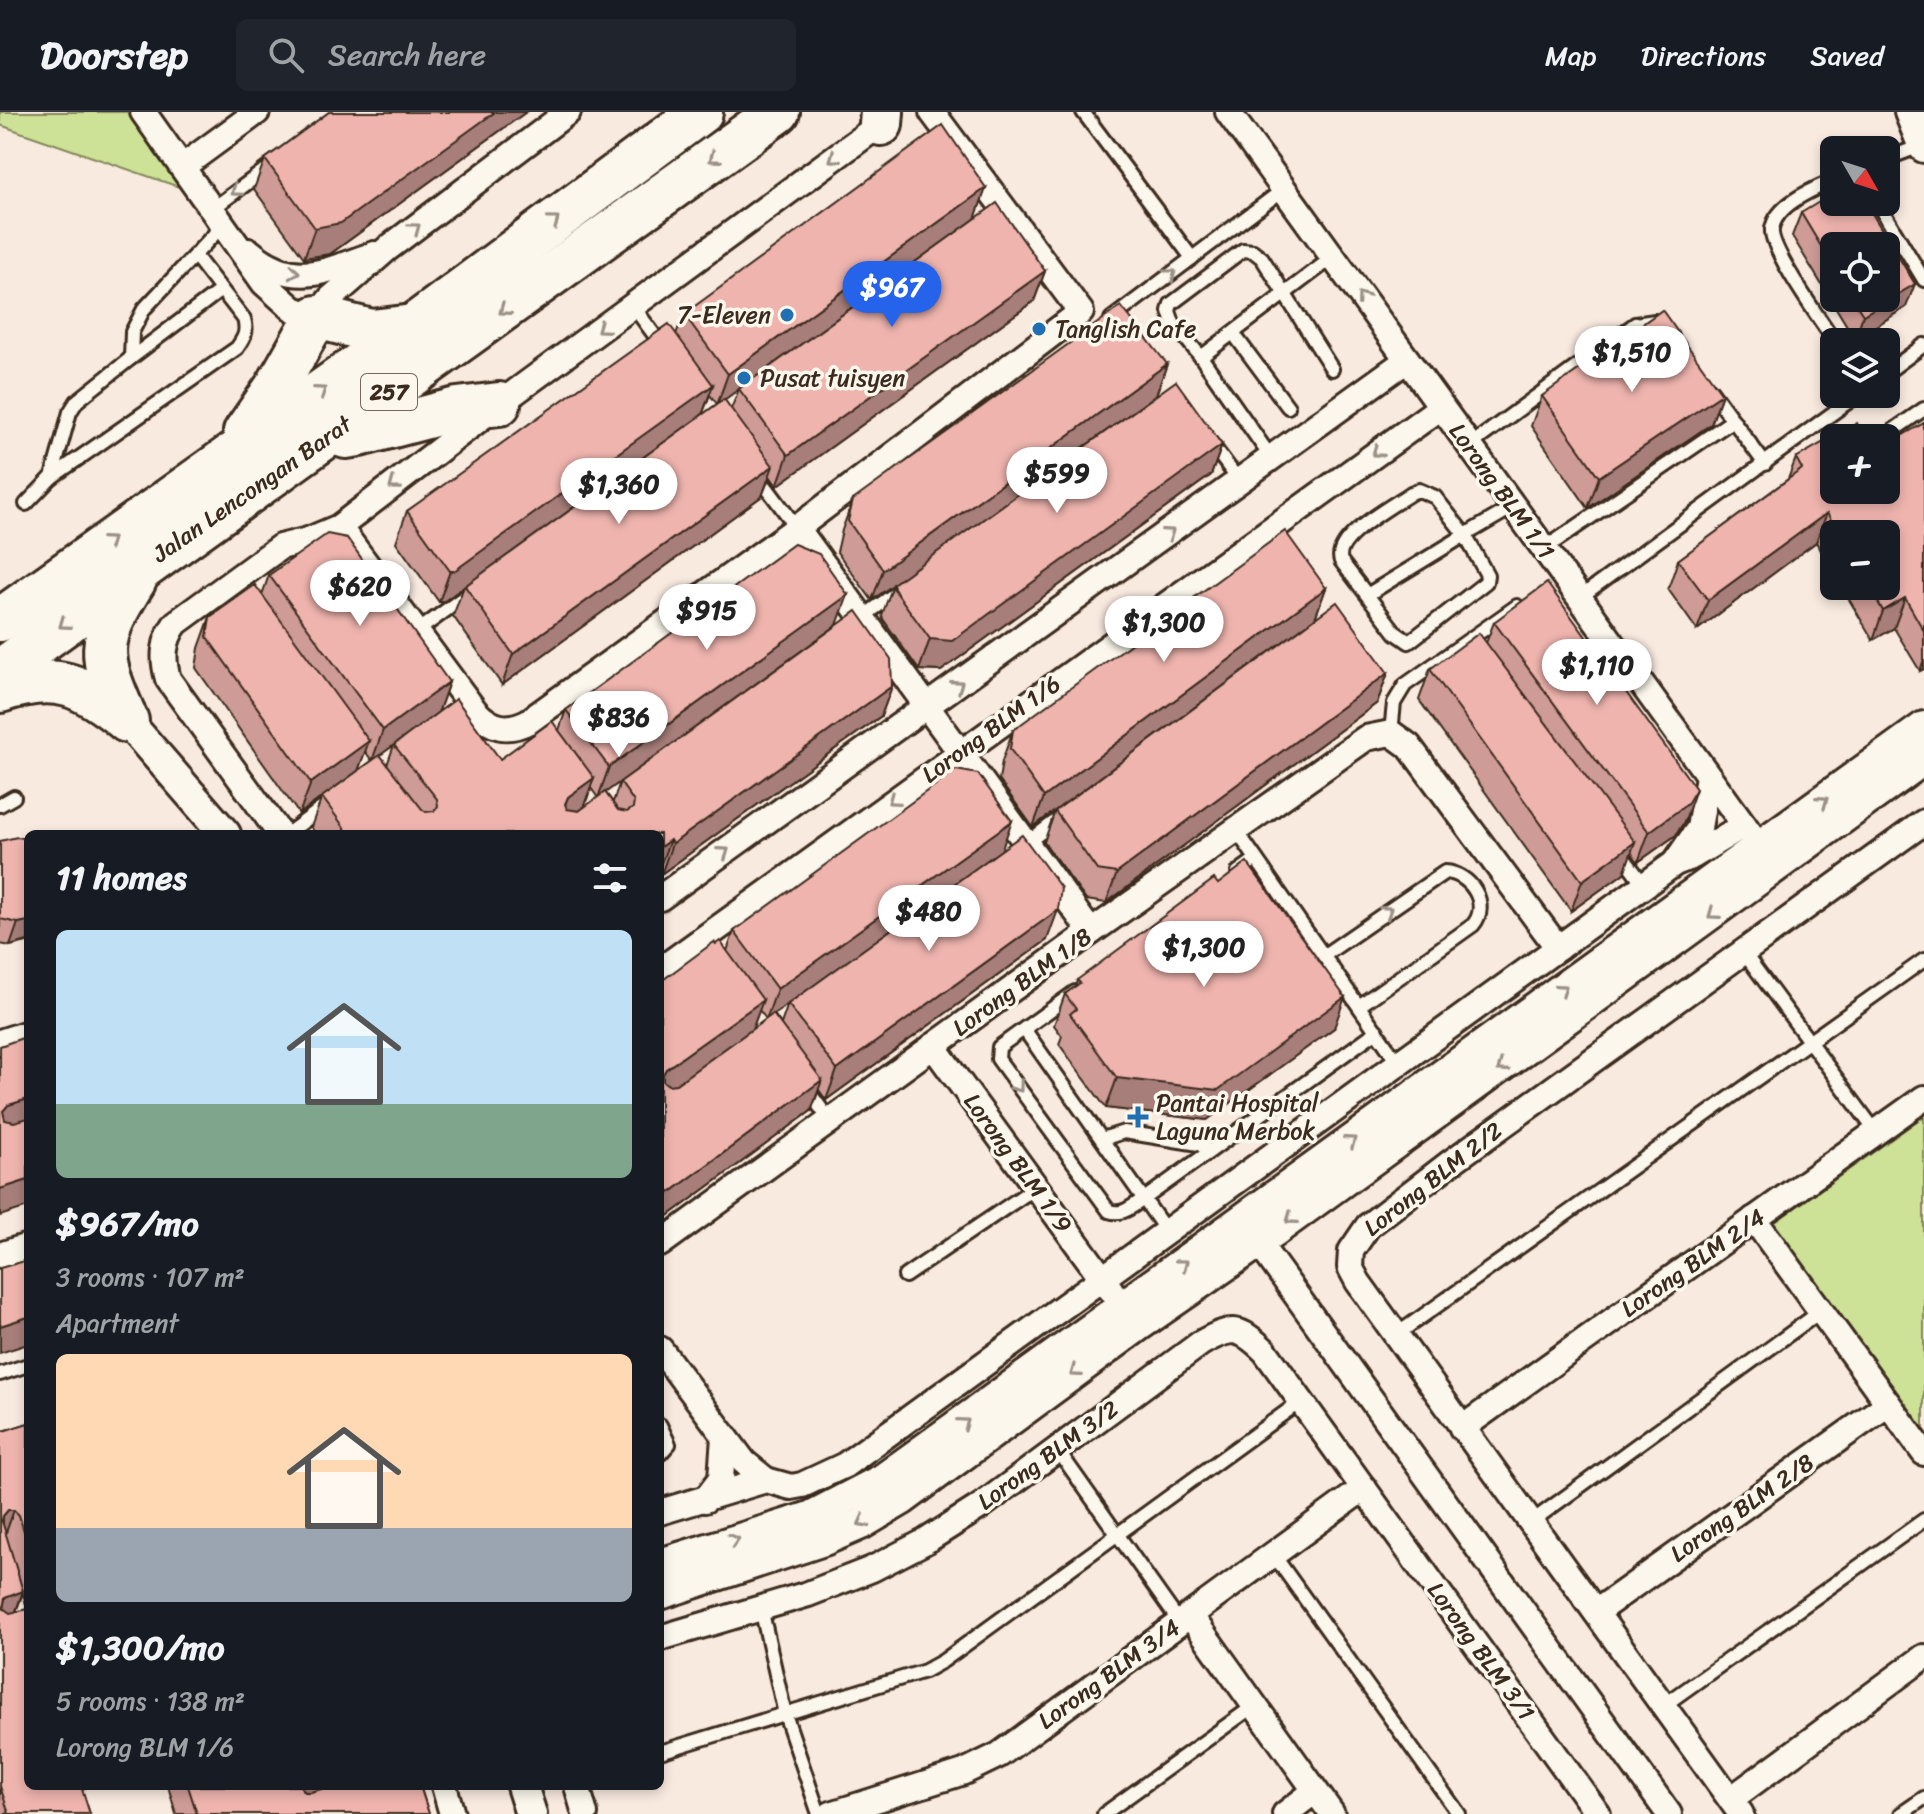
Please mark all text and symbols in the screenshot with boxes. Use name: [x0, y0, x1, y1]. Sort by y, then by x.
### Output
search box: [236, 19, 796, 91]
text: Doorstep: [40, 22, 188, 89]
text: Search here: [328, 28, 486, 82]
text: Map: [1545, 31, 1597, 80]
text: Directions: [1641, 31, 1766, 80]
text: Saved: [1810, 31, 1884, 80]
icon: search: [264, 33, 308, 77]
north arrow: [1820, 136, 1900, 216]
map controls: [1820, 136, 1900, 600]
one-way arrow: [709, 148, 723, 162]
one-way arrow: [828, 148, 843, 163]
one-way arrow: [230, 182, 244, 196]
one-way arrow: [545, 217, 559, 231]
one-way arrow: [407, 223, 421, 237]
button: locate: [1820, 232, 1900, 312]
pin: $967: [845, 261, 939, 329]
one-way arrow: [287, 264, 300, 281]
text: $967: [860, 264, 924, 310]
one-way arrow: [1162, 269, 1177, 283]
one-way arrow: [1357, 291, 1371, 305]
place label: 7-Eleven: [677, 294, 771, 336]
one-way arrow: [498, 300, 512, 314]
marker: 7-Eleven: [778, 306, 796, 324]
place label: Tanglish Cafe: [1055, 308, 1196, 350]
one-way arrow: [596, 319, 611, 333]
marker: Tanglish Cafe: [1030, 320, 1048, 338]
pin: $1,510: [1567, 326, 1697, 394]
button: layers: [1820, 328, 1900, 408]
text: $1,510: [1592, 329, 1672, 375]
place label: Pusat tuisyen: [760, 357, 905, 399]
marker: Pusat tuisyen: [735, 369, 753, 387]
road number: 257: [361, 374, 417, 410]
one-way arrow: [312, 386, 327, 401]
street label: Jalan Lencongan Barat: [142, 403, 362, 575]
street label: Lorong BLM 1/1: [1438, 414, 1566, 568]
button: +: [1820, 424, 1900, 504]
one-way arrow: [1372, 443, 1386, 457]
pin: $599: [1010, 447, 1104, 515]
text: $599: [1024, 450, 1090, 496]
pin: $1,360: [554, 458, 684, 526]
text: $1,360: [578, 461, 660, 507]
one-way arrow: [388, 475, 403, 489]
button: −: [1820, 520, 1900, 600]
one-way arrow: [1160, 529, 1175, 543]
one-way arrow: [100, 536, 114, 551]
pin: $620: [313, 560, 407, 628]
text: $620: [328, 563, 392, 609]
pin: $915: [660, 584, 754, 652]
text: $915: [677, 587, 737, 633]
pin: $1,300: [1099, 596, 1229, 664]
text: $1,300: [1123, 599, 1205, 645]
one-way arrow: [59, 614, 73, 628]
pin: $1,110: [1532, 639, 1662, 707]
text: $1,110: [1560, 642, 1634, 688]
street label: Lorong BLM 1/6: [912, 664, 1070, 794]
one-way arrow: [949, 681, 964, 695]
pin: $836: [572, 691, 666, 759]
text: $836: [588, 694, 650, 740]
one-way arrow: [888, 790, 902, 805]
one-way arrow: [1814, 796, 1828, 810]
text: 11 homes: [56, 848, 187, 908]
one-way arrow: [715, 848, 729, 862]
icon: filters: [588, 856, 632, 900]
pin: $480: [882, 885, 976, 953]
text: $480: [896, 888, 962, 934]
one-way arrow: [1707, 905, 1721, 919]
one-way arrow: [1379, 906, 1393, 921]
street label: Lorong BLM 1/8: [943, 916, 1101, 1048]
pin: $1,300: [1139, 921, 1269, 989]
text: $1,300: [1163, 924, 1245, 970]
icon: home: [272, 982, 416, 1126]
one-way arrow: [1553, 984, 1568, 999]
one-way arrow: [1496, 1057, 1511, 1072]
one-way arrow: [1008, 1078, 1023, 1093]
place label: Pantai Hospital Laguna Merbok: [1156, 1082, 1320, 1152]
street label: Lorong BLM 1/9: [952, 1084, 1084, 1242]
marker: Pantai Hospital Laguna Merbok: [1127, 1106, 1149, 1128]
street label: Lorong BLM 2/2: [1354, 1111, 1512, 1247]
one-way arrow: [1342, 1137, 1357, 1151]
text: $967/mo: [56, 1194, 199, 1254]
street label: Lorong BLM 2/4: [1612, 1197, 1774, 1329]
one-way arrow: [1286, 1209, 1300, 1224]
text: 3 rooms · 107 m²: [56, 1254, 245, 1300]
one-way arrow: [1174, 1259, 1189, 1273]
text: Apartment: [56, 1300, 179, 1346]
one-way arrow: [1069, 1363, 1084, 1377]
street label: Lorong BLM 3/2: [968, 1389, 1128, 1521]
icon: home: [272, 1406, 416, 1550]
one-way arrow: [955, 1418, 970, 1433]
street label: Lorong BLM 2/8: [1661, 1442, 1823, 1574]
one-way arrow: [857, 1513, 871, 1528]
one-way arrow: [727, 1533, 741, 1549]
street label: Lorong BLM 3/1: [1416, 1572, 1546, 1730]
street label: Lorong BLM 3/4: [1028, 1607, 1190, 1741]
text: $1,300/mo: [56, 1618, 225, 1678]
text: 5 rooms · 138 m²: [56, 1678, 245, 1724]
text: Lorong BLM 1/6: [56, 1724, 234, 1770]

